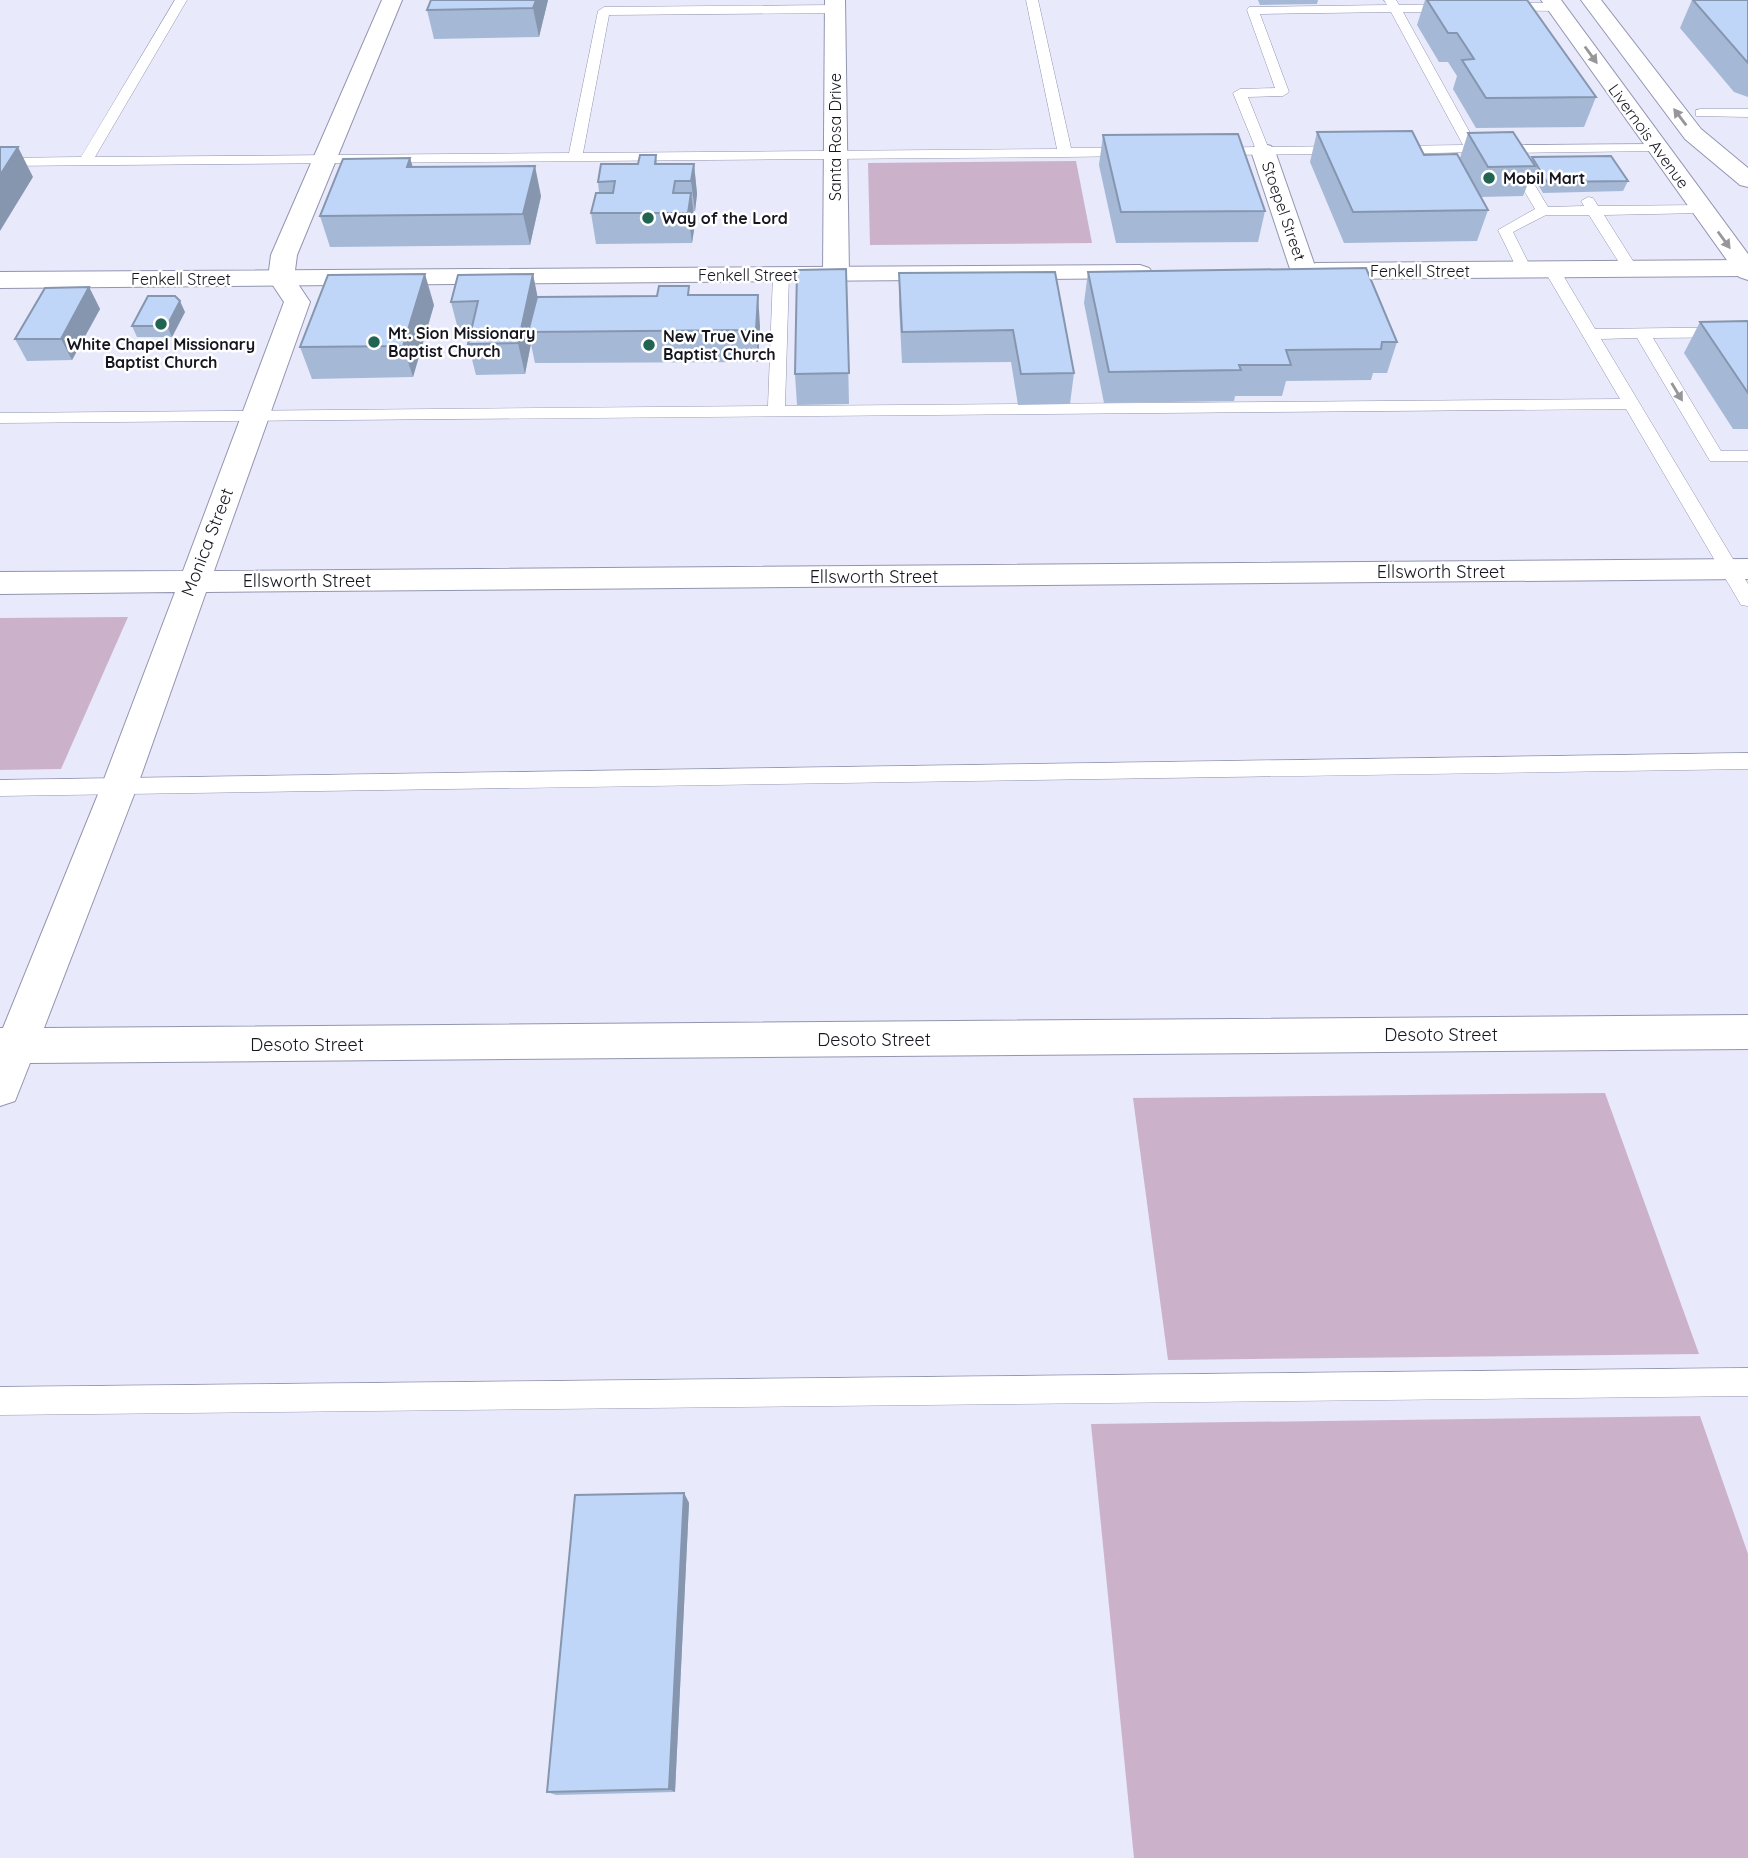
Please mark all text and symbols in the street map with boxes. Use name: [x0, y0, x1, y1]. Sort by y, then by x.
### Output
one-way arrow: [1584, 46, 1598, 64]
street label: Santa Rosa Drive: [825, 73, 845, 201]
street label: Livernois Avenue: [1604, 80, 1694, 192]
one-way arrow: [1673, 109, 1688, 127]
street label: Stoepel Street: [1258, 159, 1310, 263]
place label: Mobil Mart: [1503, 168, 1585, 188]
marker: Mobil Mart: [1481, 170, 1497, 186]
place label: Way of the Lord: [662, 208, 788, 228]
marker: Way of the Lord: [640, 210, 656, 226]
one-way arrow: [1717, 230, 1731, 249]
street label: Fenkell Street: [1370, 261, 1470, 281]
street label: Fenkell Street: [698, 265, 798, 285]
street label: Fenkell Street: [131, 269, 231, 289]
marker: White Chapel Missionary Baptist Church: [153, 316, 169, 332]
place label: Mt. Sion Missionary Baptist Church: [388, 323, 535, 361]
place label: New True Vine Baptist Church: [663, 326, 776, 364]
place label: White Chapel Missionary Baptist Church: [67, 334, 255, 372]
marker: Mt. Sion Missionary Baptist Church: [366, 334, 382, 350]
marker: New True Vine Baptist Church: [641, 337, 657, 353]
one-way arrow: [1671, 382, 1683, 401]
street label: Monica Street: [176, 484, 238, 600]
street label: Ellsworth Street: [1377, 560, 1505, 583]
street label: Ellsworth Street: [810, 565, 938, 588]
street label: Ellsworth Street: [243, 569, 371, 592]
street label: Desoto Street: [1384, 1023, 1498, 1046]
street label: Desoto Street: [817, 1028, 931, 1051]
street label: Desoto Street: [250, 1033, 364, 1056]

